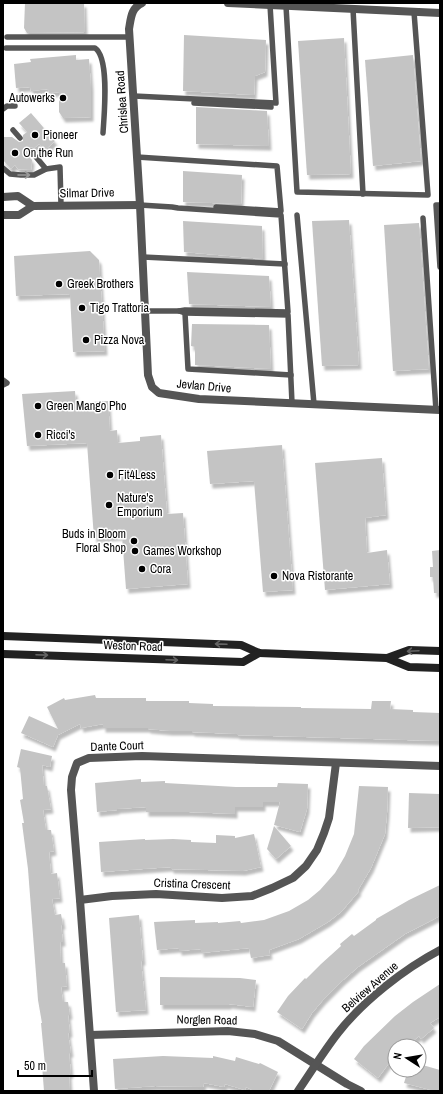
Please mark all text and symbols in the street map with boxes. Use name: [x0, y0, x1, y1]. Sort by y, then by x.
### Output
street label: Chrislea Road: [112, 70, 132, 134]
place label: Autowerks: [8, 90, 55, 106]
marker: Autowerks: [58, 93, 68, 103]
place label: Pioneer: [43, 127, 78, 143]
marker: Pioneer: [30, 130, 40, 140]
place label: On the Run: [23, 145, 73, 161]
marker: On the Run: [10, 148, 20, 158]
one-way arrow: [17, 171, 30, 179]
street label: Silmar Drive: [60, 185, 114, 201]
place label: Greek Brothers: [67, 276, 134, 292]
marker: Greek Brothers: [54, 279, 64, 289]
place label: Tigo Trattoria: [90, 300, 149, 316]
marker: Tigo Trattoria: [77, 303, 87, 313]
place label: Pizza Nova: [94, 332, 145, 348]
marker: Pizza Nova: [81, 335, 91, 345]
street label: Jevlan Drive: [176, 376, 232, 396]
place label: Green Mango Pho: [46, 398, 126, 414]
marker: Green Mango Pho: [33, 401, 43, 411]
place label: Ricci's: [46, 427, 75, 443]
marker: Ricci's: [33, 430, 43, 440]
place label: Fit4Less: [118, 467, 156, 483]
marker: Fit4Less: [105, 470, 115, 480]
place label: Nature's Emporium: [117, 490, 162, 520]
marker: Nature's Emporium: [104, 500, 114, 510]
place label: Buds in Bloom Floral Shop: [62, 526, 126, 556]
marker: Buds in Bloom Floral Shop: [129, 536, 139, 546]
place label: Games Workshop: [143, 543, 222, 559]
marker: Games Workshop: [130, 546, 140, 556]
place label: Cora: [150, 561, 172, 577]
marker: Cora: [137, 564, 147, 574]
place label: Nova Ristorante: [282, 568, 353, 584]
marker: Nova Ristorante: [269, 571, 279, 581]
street label: Weston Road: [103, 637, 163, 655]
one-way arrow: [215, 641, 228, 648]
one-way arrow: [407, 647, 420, 654]
one-way arrow: [35, 651, 48, 659]
one-way arrow: [165, 656, 178, 663]
street label: Dante Court: [90, 737, 144, 755]
street label: Cristina Crescent: [153, 875, 231, 893]
street label: Belview Avenue: [338, 958, 402, 1016]
street label: Norglen Road: [177, 1011, 237, 1029]
north arrow: [387, 1038, 427, 1078]
text: N: [390, 1051, 405, 1061]
scale bar: [18, 1052, 92, 1078]
text: 50 m: [24, 1058, 46, 1074]

